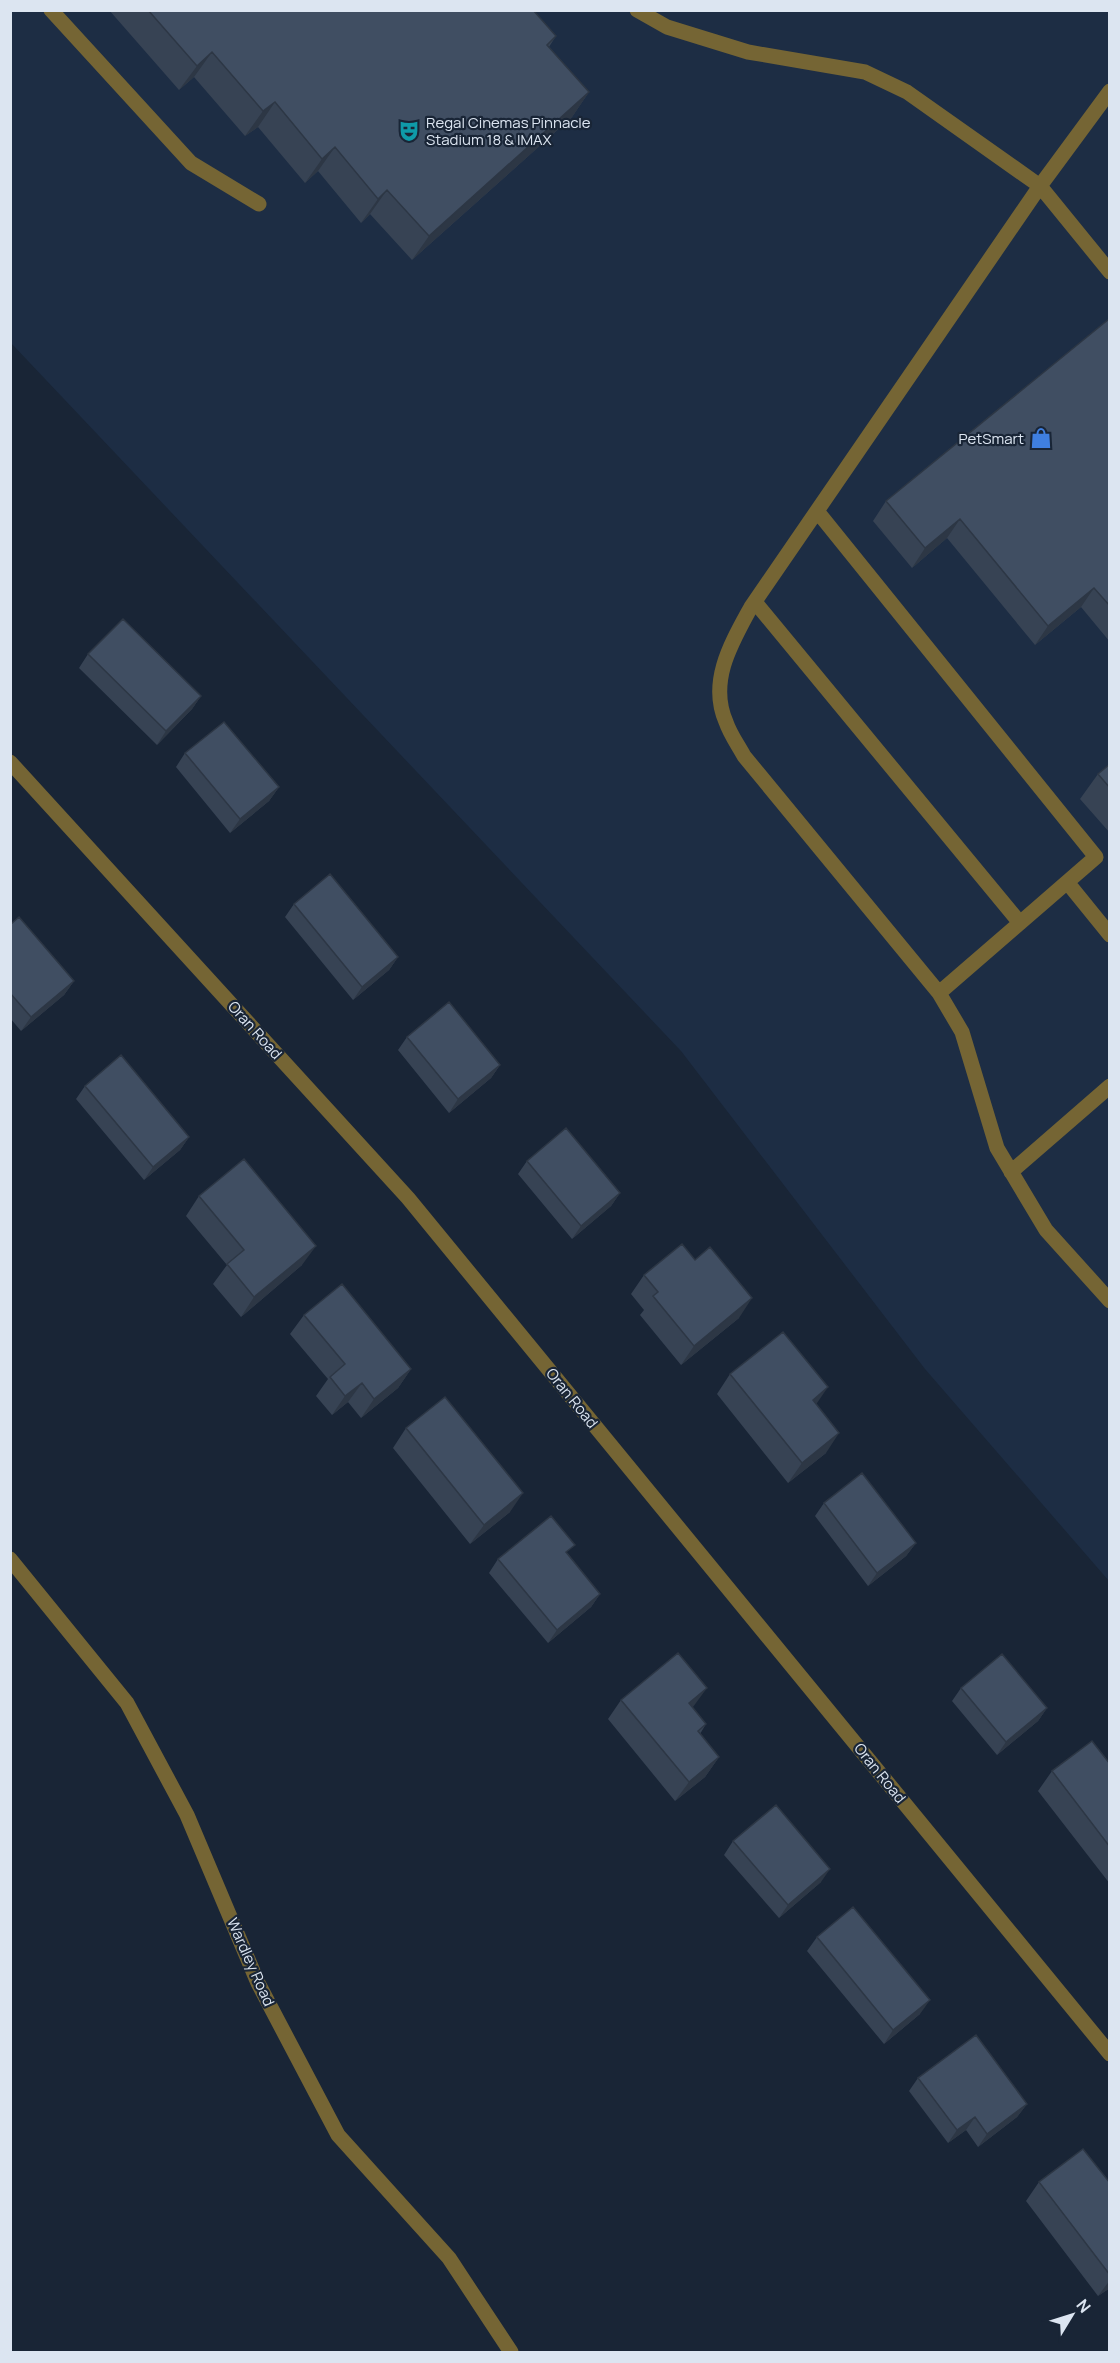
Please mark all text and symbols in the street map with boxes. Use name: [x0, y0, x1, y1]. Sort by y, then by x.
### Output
place label: Regal Cinemas Pinnacle Stadium 18 & IMAX: [426, 112, 591, 150]
theatre icon: Regal Cinemas Pinnacle Stadium 18 & IMAX: [397, 119, 421, 143]
shop icon: PetSmart: [1029, 426, 1053, 450]
place label: PetSmart: [959, 428, 1024, 449]
street label: Oran Road: [223, 996, 287, 1064]
street label: Oran Road: [541, 1364, 603, 1432]
street label: Oran Road: [849, 1739, 911, 1807]
street label: Wardley Road: [222, 1915, 280, 2009]
north arrow: [1042, 2285, 1102, 2345]
text: N: [1072, 2294, 1096, 2317]

